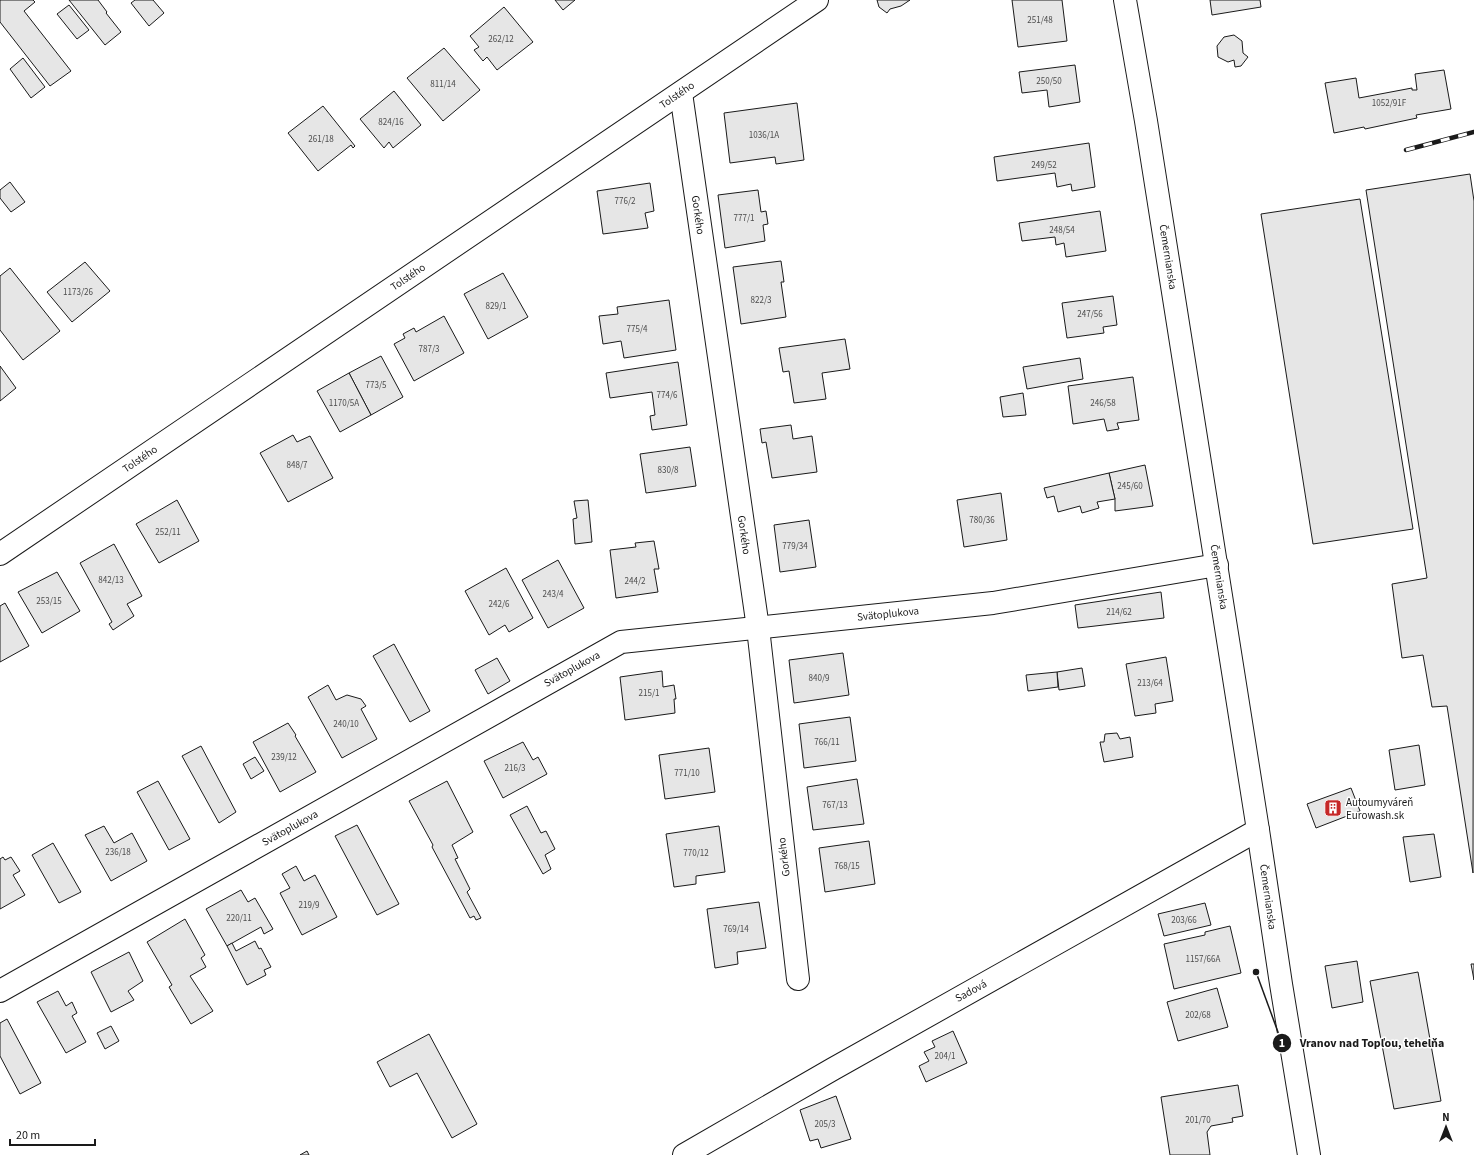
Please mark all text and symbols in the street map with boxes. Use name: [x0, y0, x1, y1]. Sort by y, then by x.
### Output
house number: 251/48: [1027, 14, 1053, 27]
house number: 262/12: [488, 33, 514, 46]
house number: 250/50: [1036, 75, 1062, 88]
house number: 811/14: [430, 78, 456, 91]
street label: Tolstého: [657, 78, 698, 112]
house number: 1052/91F: [1372, 97, 1407, 110]
house number: 824/16: [378, 116, 404, 129]
house number: 1036/1A: [749, 129, 779, 142]
house number: 261/18: [308, 133, 334, 146]
house number: 249/52: [1031, 159, 1057, 172]
house number: 776/2: [614, 195, 636, 208]
street label: Gorkého: [688, 195, 708, 235]
house number: 777/1: [733, 212, 755, 225]
street label: Čemernianska: [1155, 223, 1181, 291]
house number: 248/54: [1049, 224, 1075, 237]
street label: Tolstého: [388, 260, 429, 294]
house number: 1173/26: [63, 286, 94, 299]
house number: 822/3: [750, 294, 772, 307]
house number: 829/1: [485, 300, 507, 313]
house number: 247/56: [1077, 308, 1103, 321]
house number: 775/4: [626, 323, 648, 336]
house number: 787/3: [418, 343, 440, 356]
house number: 773/5: [365, 379, 387, 392]
house number: 774/6: [656, 389, 678, 402]
house number: 1170/5A: [329, 397, 359, 410]
house number: 246/58: [1090, 397, 1116, 410]
street label: Tolstého: [120, 442, 161, 476]
house number: 848/7: [286, 459, 308, 472]
house number: 830/8: [657, 464, 679, 477]
house number: 245/60: [1117, 480, 1143, 493]
house number: 780/36: [969, 514, 995, 527]
street label: Gorkého: [734, 515, 754, 555]
house number: 252/11: [155, 526, 181, 539]
house number: 779/34: [782, 540, 808, 553]
street label: Čemernianska: [1206, 543, 1232, 611]
house number: 842/13: [98, 574, 124, 587]
house number: 244/2: [624, 575, 646, 588]
house number: 243/4: [542, 588, 564, 601]
house number: 253/15: [36, 595, 62, 608]
house number: 242/6: [488, 598, 510, 611]
street label: Svätoplukova: [856, 603, 920, 625]
house number: 214/62: [1106, 606, 1132, 619]
street label: Svätoplukova: [541, 647, 603, 691]
house number: 840/9: [808, 672, 830, 685]
house number: 213/64: [1137, 677, 1163, 690]
house number: 215/1: [638, 687, 660, 700]
house number: 240/10: [333, 718, 359, 731]
house number: 766/11: [814, 736, 840, 749]
house number: 239/12: [271, 751, 297, 764]
house number: 216/3: [504, 762, 526, 775]
house number: 771/10: [674, 767, 700, 780]
place label: Autoumyváreň Eurowash.sk: [1346, 795, 1413, 823]
building icon: Autoumyváreň Eurowash.sk: [1323, 798, 1343, 818]
house number: 767/13: [822, 799, 848, 812]
street label: Svätoplukova: [259, 806, 321, 850]
street label: Gorkého: [774, 837, 794, 877]
house number: 236/18: [105, 846, 131, 859]
house number: 770/12: [683, 847, 709, 860]
house number: 768/15: [834, 860, 860, 873]
street label: Čemernianska: [1256, 863, 1280, 931]
house number: 219/9: [298, 899, 320, 912]
house number: 220/11: [226, 912, 252, 925]
house number: 203/66: [1171, 914, 1197, 927]
house number: 769/14: [723, 923, 749, 936]
house number: 1157/66A: [1186, 953, 1221, 966]
street label: Sadová: [953, 976, 989, 1006]
house number: 202/68: [1185, 1009, 1211, 1022]
callout: Vranov nad Topľou, tehelňa: [1272, 1031, 1452, 1055]
text: 1: [1279, 1035, 1285, 1052]
text: Vranov nad Topľou, tehelňa: [1299, 1035, 1444, 1052]
house number: 204/1: [934, 1050, 956, 1063]
north arrow: [1426, 1107, 1466, 1147]
text: N: [1442, 1110, 1450, 1125]
house number: 201/70: [1185, 1114, 1211, 1127]
house number: 205/3: [814, 1118, 836, 1131]
scale bar: [10, 1121, 95, 1147]
text: 20 m: [16, 1127, 40, 1144]

